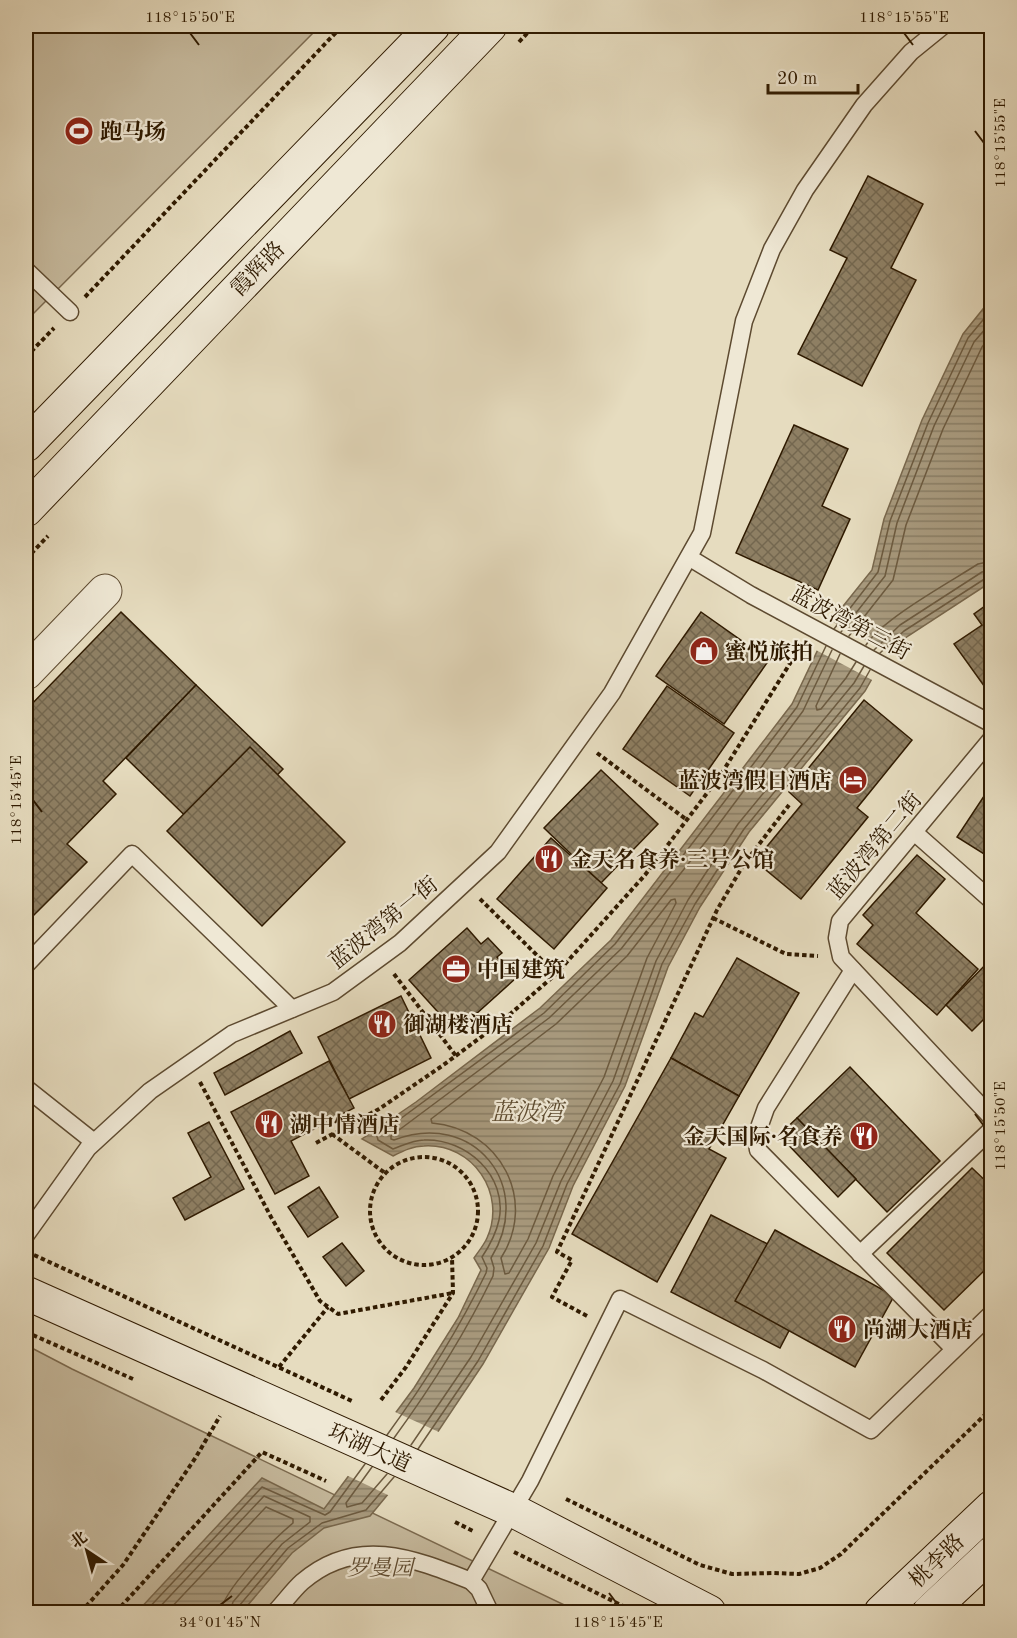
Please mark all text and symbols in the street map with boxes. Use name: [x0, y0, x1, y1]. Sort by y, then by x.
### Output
text: 118°15'50"E: [145, 11, 235, 26]
text: 118°15'55"E: [859, 11, 949, 26]
scale bar: [768, 57, 858, 95]
text: 20 m: [777, 70, 817, 88]
text: 118°15'55"E: [994, 98, 1009, 188]
sports icon: 跑马场: [63, 115, 95, 147]
place label: 跑马场: [100, 120, 166, 144]
street label: 霞辉路: [226, 237, 289, 301]
street label: 蓝波湾第三街: [787, 581, 914, 664]
shop icon: 蜜悦旅拍: [688, 635, 720, 667]
place label: 蜜悦旅拍: [725, 639, 813, 664]
text: 118°15'45"E: [10, 755, 25, 845]
hotel icon: 蓝波湾假日酒店: [837, 764, 869, 796]
place label: 蓝波湾假日酒店: [678, 768, 832, 793]
street label: 蓝波湾第二街: [823, 787, 926, 904]
restaurant icon: 金天名食养·三号公馆: [533, 843, 565, 875]
place label: 金天名食养·三号公馆: [570, 847, 774, 872]
street label: 蓝波湾第一街: [325, 872, 442, 974]
office icon: 中国建筑: [440, 953, 472, 985]
place label: 中国建筑: [477, 958, 565, 982]
restaurant icon: 御湖楼酒店: [366, 1008, 398, 1040]
place label: 御湖楼酒店: [403, 1012, 513, 1037]
text: 118°15'50"E: [994, 1081, 1009, 1171]
water label: 蓝波湾: [491, 1099, 567, 1126]
restaurant icon: 湖中情酒店: [253, 1108, 285, 1140]
place label: 湖中情酒店: [290, 1112, 400, 1137]
restaurant icon: 金天国际·名食养: [848, 1120, 880, 1152]
place label: 金天国际·名食养: [683, 1124, 843, 1149]
restaurant icon: 尚湖大酒店: [826, 1313, 858, 1345]
place label: 尚湖大酒店: [863, 1317, 973, 1342]
street label: 环湖大道: [325, 1419, 415, 1477]
north arrow: [57, 1521, 117, 1581]
text: 北: [67, 1528, 91, 1552]
street label: 桃李路: [905, 1529, 969, 1592]
park label: 罗曼园: [347, 1556, 416, 1580]
text: 34°01'45"N: [179, 1616, 261, 1631]
text: 118°15'45"E: [573, 1616, 663, 1631]

